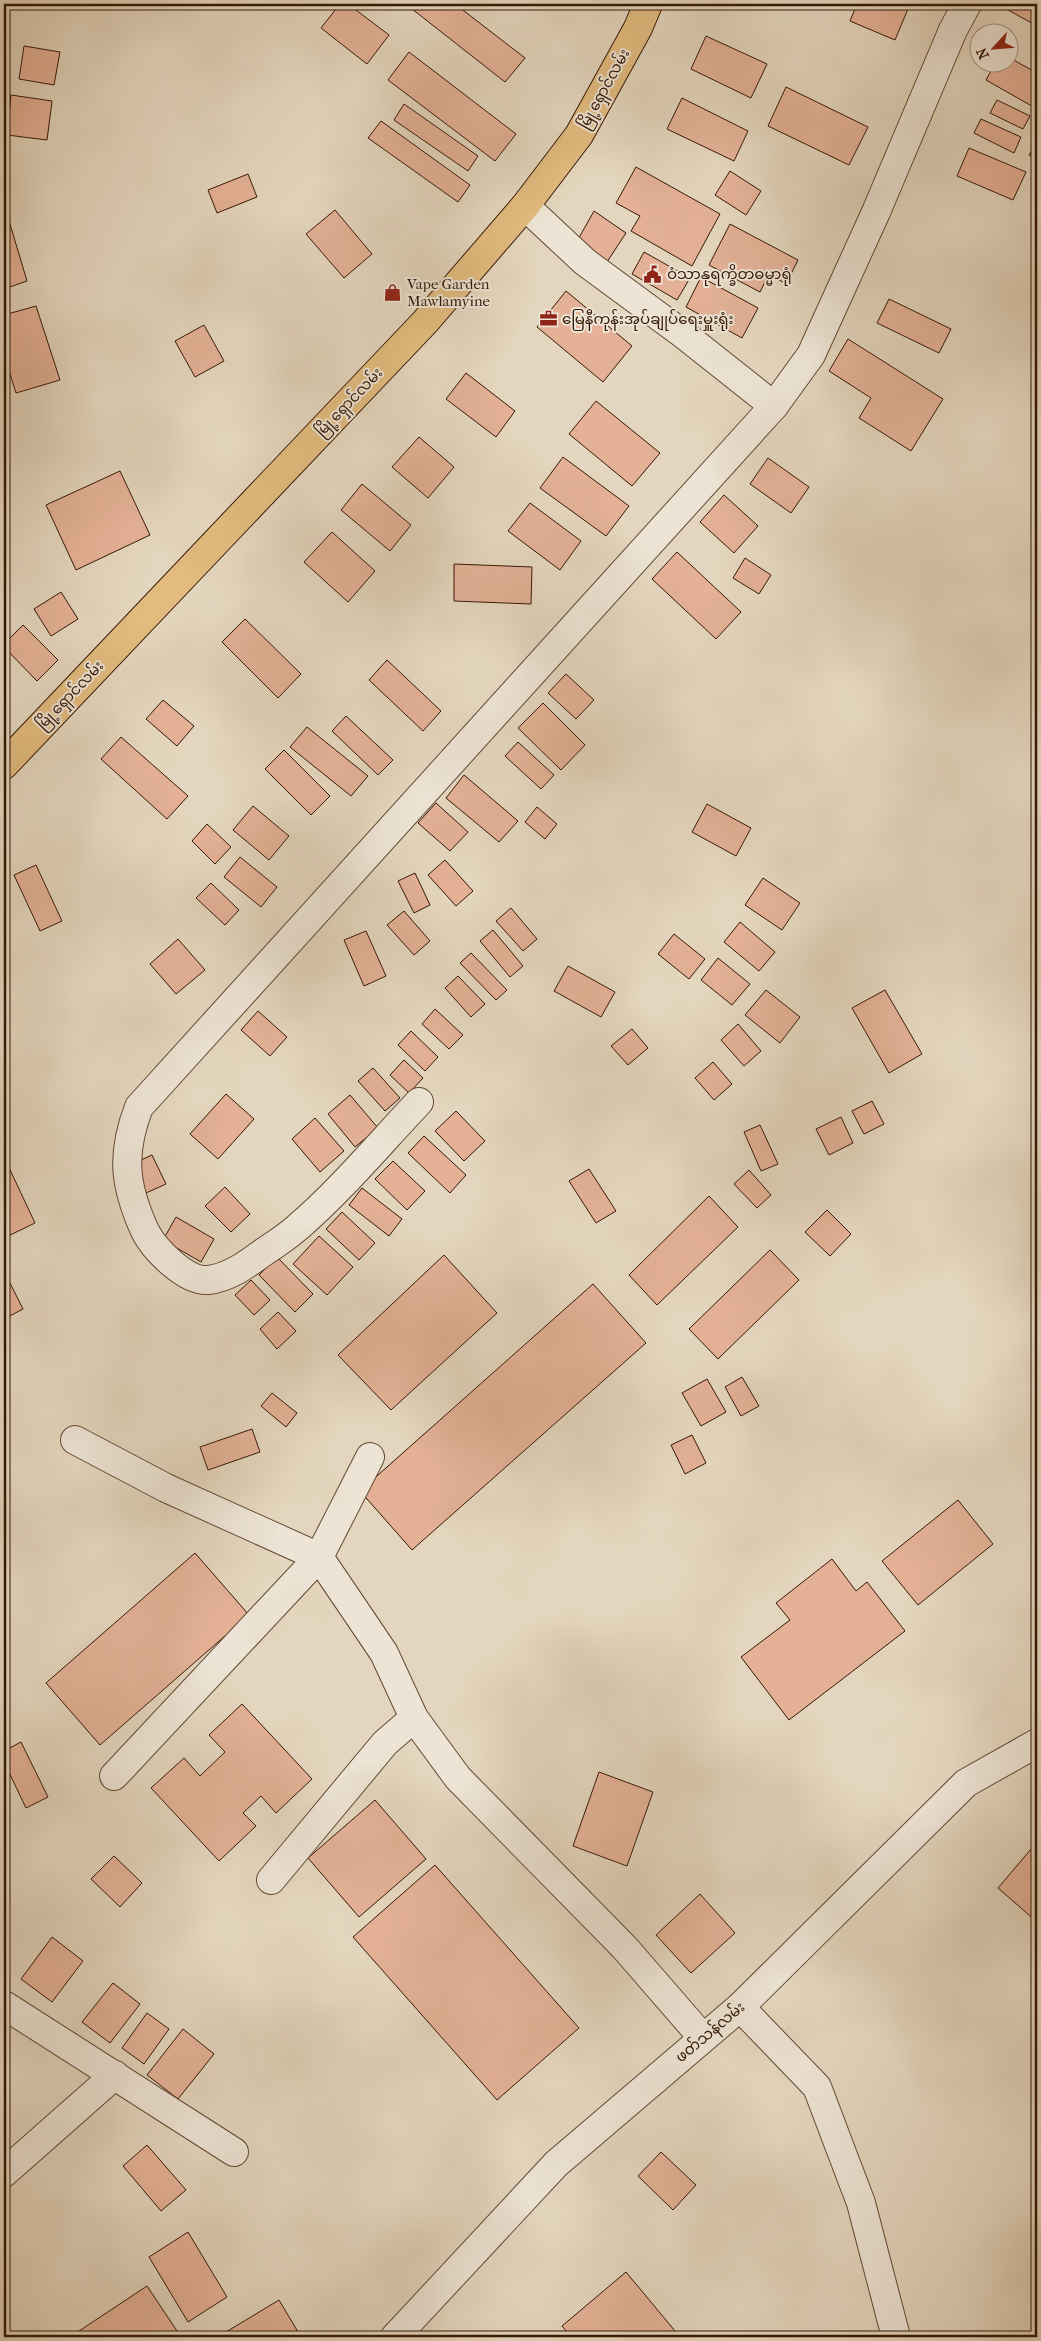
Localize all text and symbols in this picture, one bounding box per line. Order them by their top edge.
north arrow [968,22,1018,72]
street label: မြို့ရှောင်လမ်း [574,45,636,134]
text: N [973,45,993,62]
public building icon: ဝံသာနုရက္ခိတဓမ္မာရုံ [643,264,663,284]
place label: ဝံသာနုရက္ခိတဓမ္မာရုံ [667,264,792,286]
place label: Vape Garden Mawlamyine [406,275,491,310]
shop icon: Vape Garden Mawlamyine [383,283,403,303]
office icon: မြေနီကုန်းအုပ်ချုပ်ရေးမှူးရုံး [538,309,558,329]
place label: မြေနီကုန်းအုပ်ချုပ်ရေးမှူးရုံး [562,309,734,331]
street label: မြို့ရှောင်လမ်း [311,363,389,442]
street label: မြို့ရှောင်လမ်း [32,656,110,735]
street label: ဖတ်သန်လမ်း [671,1997,750,2068]

